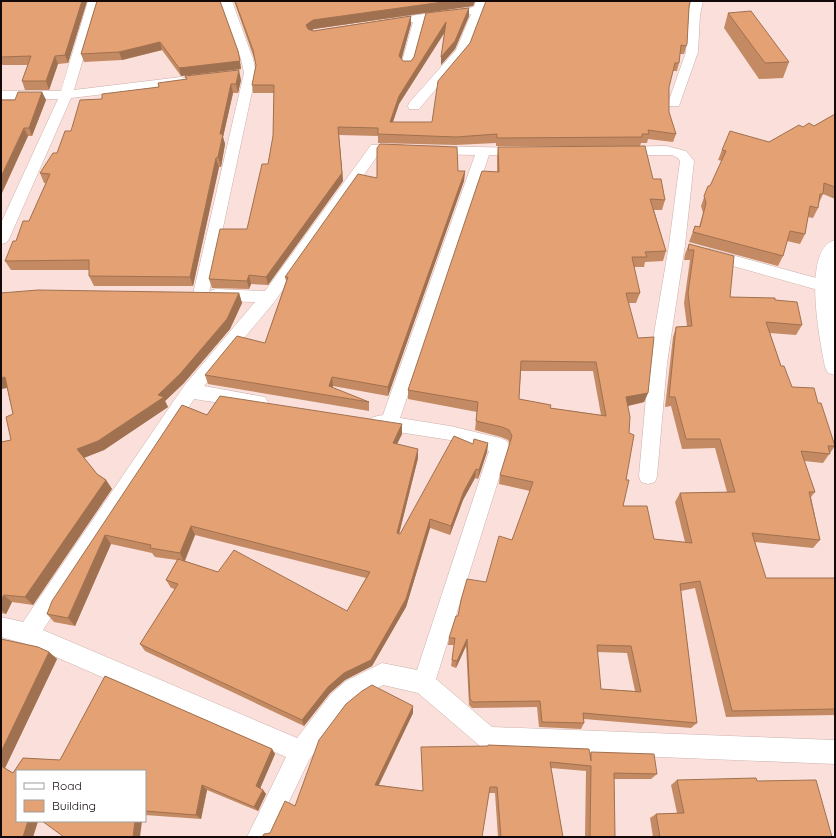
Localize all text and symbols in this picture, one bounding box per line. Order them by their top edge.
legend [16,770,146,822]
text: Road [52,778,82,793]
text: Building [52,798,96,813]

